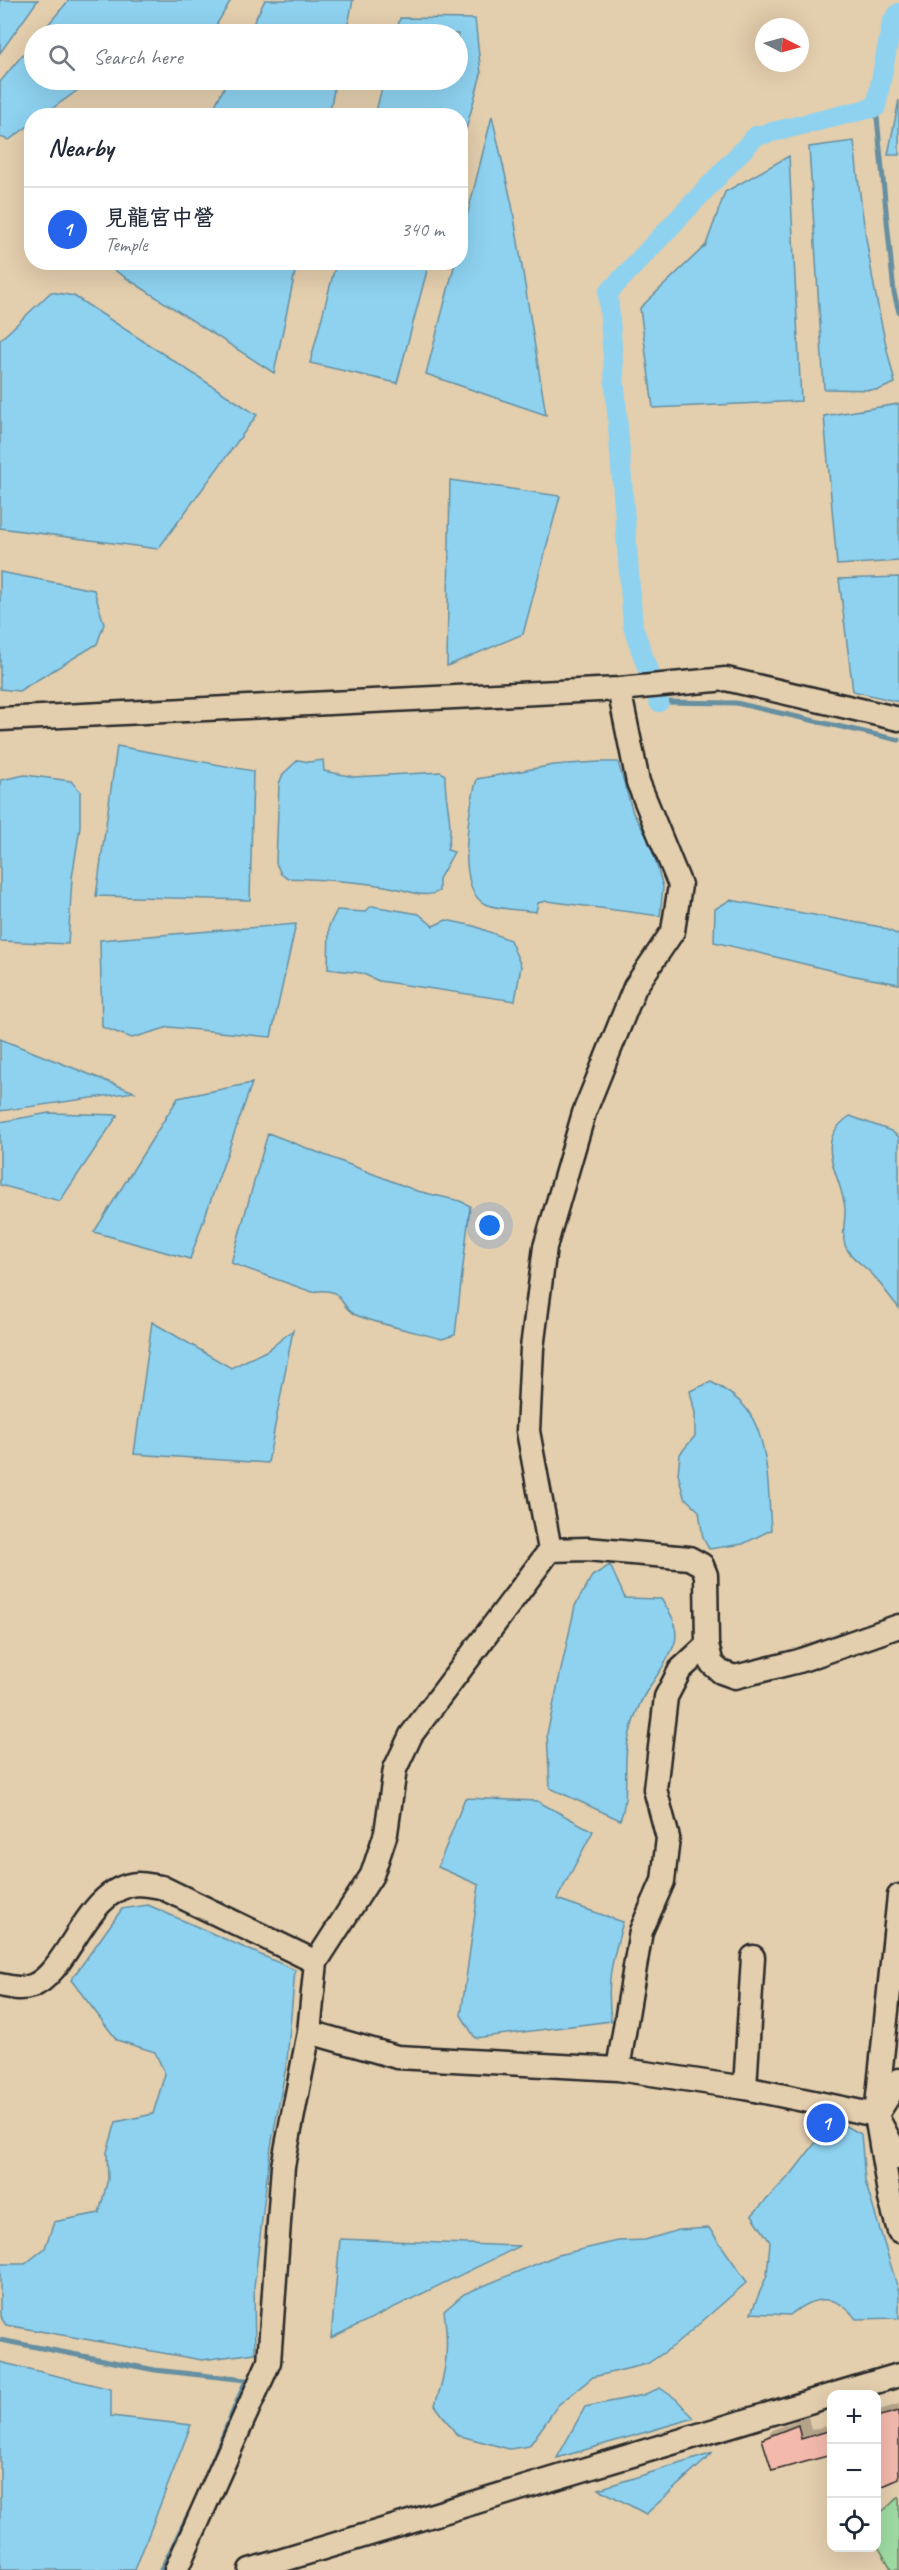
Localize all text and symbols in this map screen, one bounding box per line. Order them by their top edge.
north arrow [755,18,809,72]
search box [24,24,468,90]
icon: search [45,41,78,74]
text: Search here [93,43,183,71]
text: Nearby [48,131,113,164]
text: 見龍宮中營 [105,204,215,232]
text: 1 [63,217,72,242]
text: 340 m [401,217,444,242]
text: Temple [105,232,148,257]
your location [475,1211,504,1240]
pin: 1 [806,2100,846,2146]
map controls [827,2390,881,2552]
button: + [827,2390,881,2444]
button: − [827,2444,881,2498]
button: locate [827,2498,881,2552]

